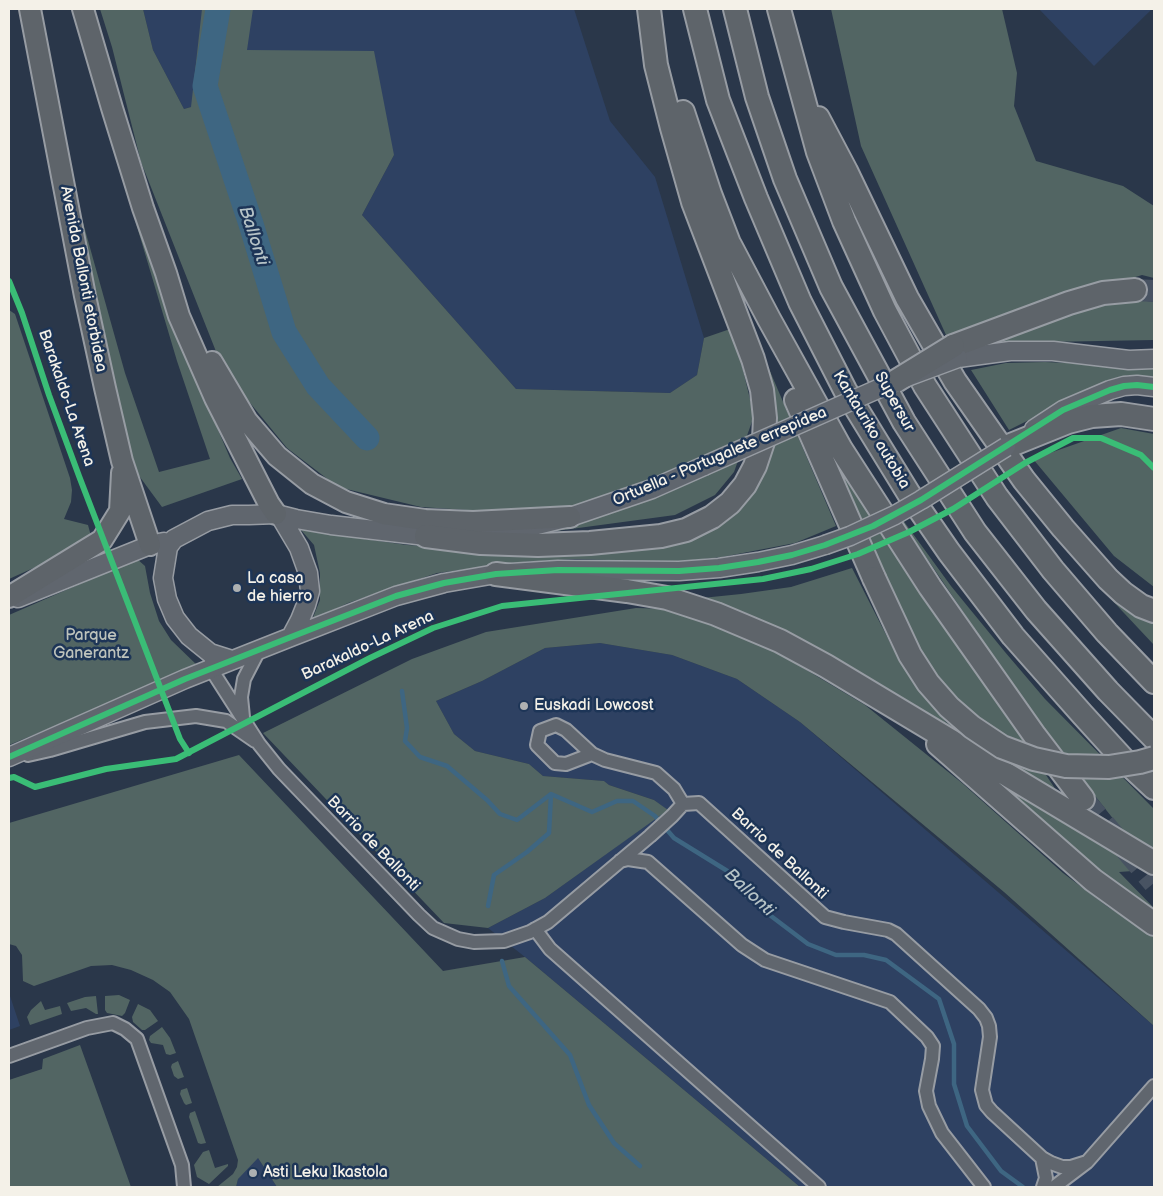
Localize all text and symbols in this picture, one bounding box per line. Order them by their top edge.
street label: Avenida Ballonti etorbidea [56,184,110,374]
water label: Ballonti [233,204,273,268]
street label: Barakaldo-La Arena [34,327,98,469]
street label: Kantauriko autobia [828,367,914,493]
street label: Supersur [870,369,918,435]
street label: Ortuella - Portugalete errepidea [610,403,830,511]
place label: La casa de hierro [247,569,312,607]
marker: La casa de hierro [231,582,243,594]
street label: Barakaldo-La Arena [299,607,437,685]
park label: Parque Ganerantz [53,626,129,664]
place label: Euskadi Lowcost [534,696,654,716]
marker: Euskadi Lowcost [518,700,530,712]
street label: Barrio de Ballonti [323,792,423,896]
street label: Barrio de Ballonti [727,804,831,904]
water label: Ballonti [719,864,779,922]
place label: Asti Leku Ikastola [263,1163,388,1183]
marker: Asti Leku Ikastola [247,1167,259,1179]

